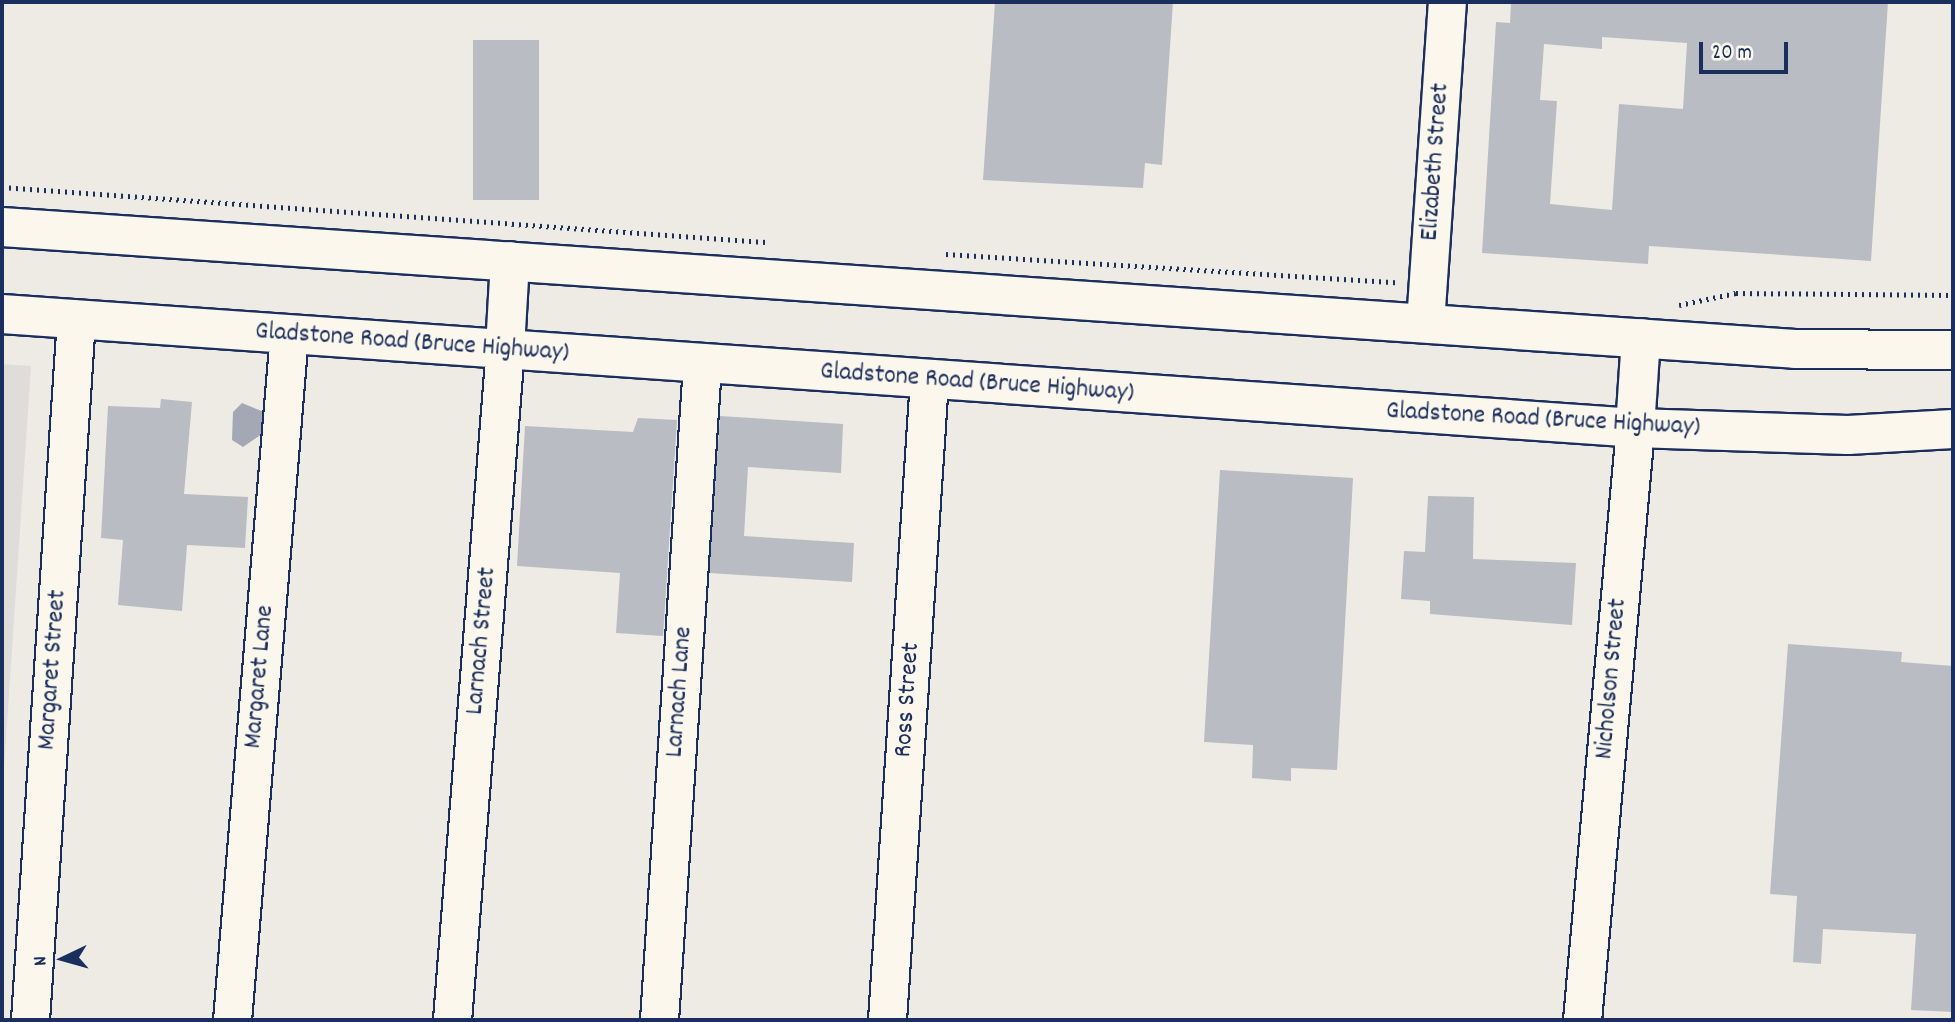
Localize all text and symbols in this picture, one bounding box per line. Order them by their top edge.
scale bar [1703,28,1792,72]
text: 20 m [1712,39,1752,69]
street label: Elizabeth Street [1415,82,1457,242]
street label: Gladstone Road (Bruce Highway) [254,316,570,370]
street label: Gladstone Road (Bruce Highway) [819,356,1135,410]
street label: Gladstone Road (Bruce Highway) [1385,396,1701,444]
street label: Larnach Street [460,566,504,716]
street label: Margaret Street [32,589,74,751]
street label: Nicholson Street [1589,597,1635,761]
street label: Margaret Lane [238,604,282,750]
street label: Larnach Lane [660,625,700,759]
street label: Ross Street [888,641,928,759]
north arrow [28,924,98,994]
text: N [28,955,55,967]

